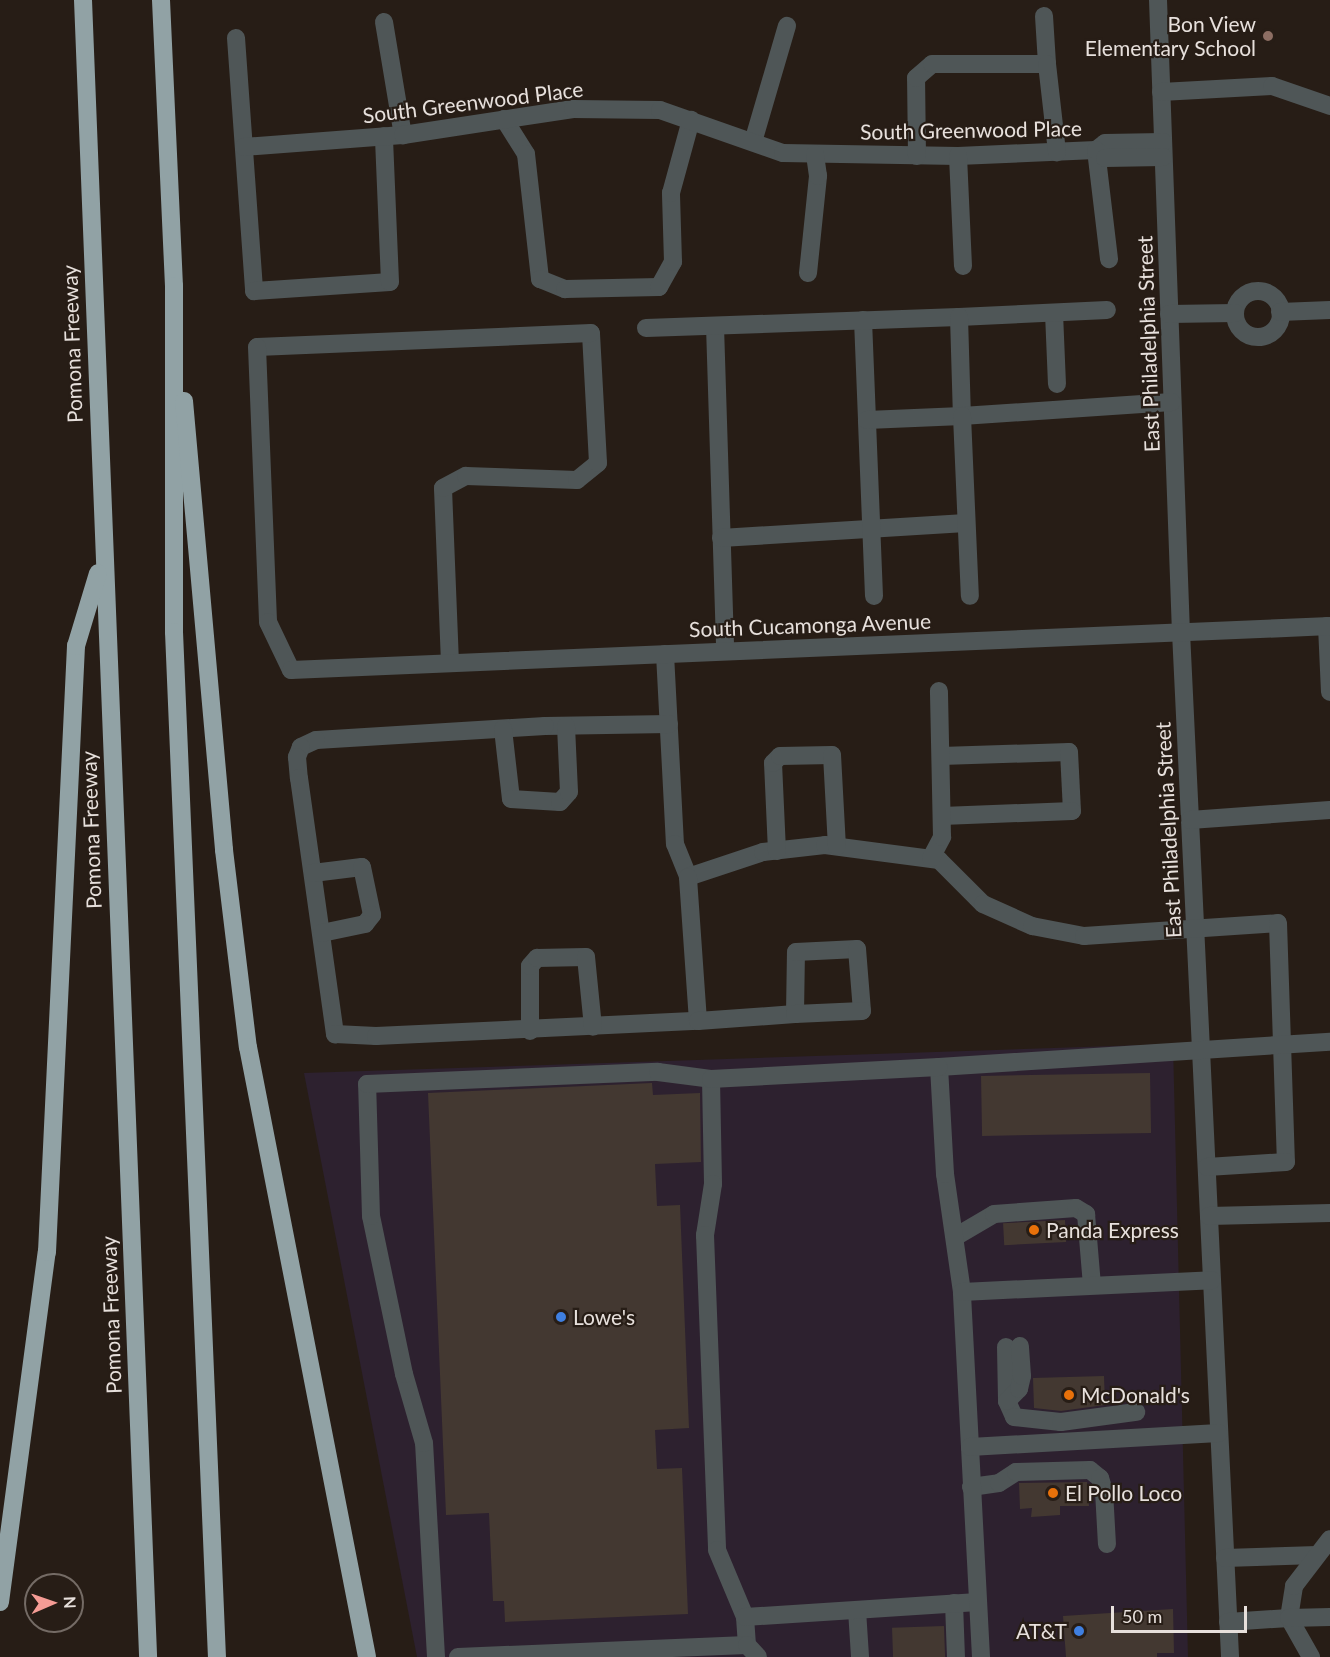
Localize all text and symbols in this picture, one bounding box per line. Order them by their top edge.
place label: Bon View Elementary School [1084,11,1256,61]
marker: Bon View Elementary School [1261,29,1275,43]
street label: South Greenwood Place [361,76,585,128]
street label: South Greenwood Place [860,115,1082,145]
street label: East Philadelphia Street [1132,235,1164,453]
street label: Pomona Freeway [57,264,87,424]
street label: South Cucamonga Avenue [688,608,932,642]
street label: East Philadelphia Street [1150,721,1186,939]
street label: Pomona Freeway [76,750,106,910]
place label: Panda Express [1046,1217,1179,1243]
marker: Panda Express [1027,1223,1041,1237]
street label: Pomona Freeway [96,1235,126,1395]
place label: Lowe's [573,1304,635,1330]
marker: Lowe's [554,1310,568,1324]
place label: McDonald's [1081,1382,1190,1408]
marker: McDonald's [1062,1388,1076,1402]
place label: El Pollo Loco [1065,1480,1182,1506]
marker: El Pollo Loco [1046,1486,1060,1500]
north arrow [24,1573,84,1633]
scale bar [1114,1594,1250,1632]
text: N [61,1596,80,1609]
text: 50 m [1122,1605,1162,1627]
place label: AT&T [1016,1618,1067,1644]
marker: AT&T [1072,1624,1086,1638]

